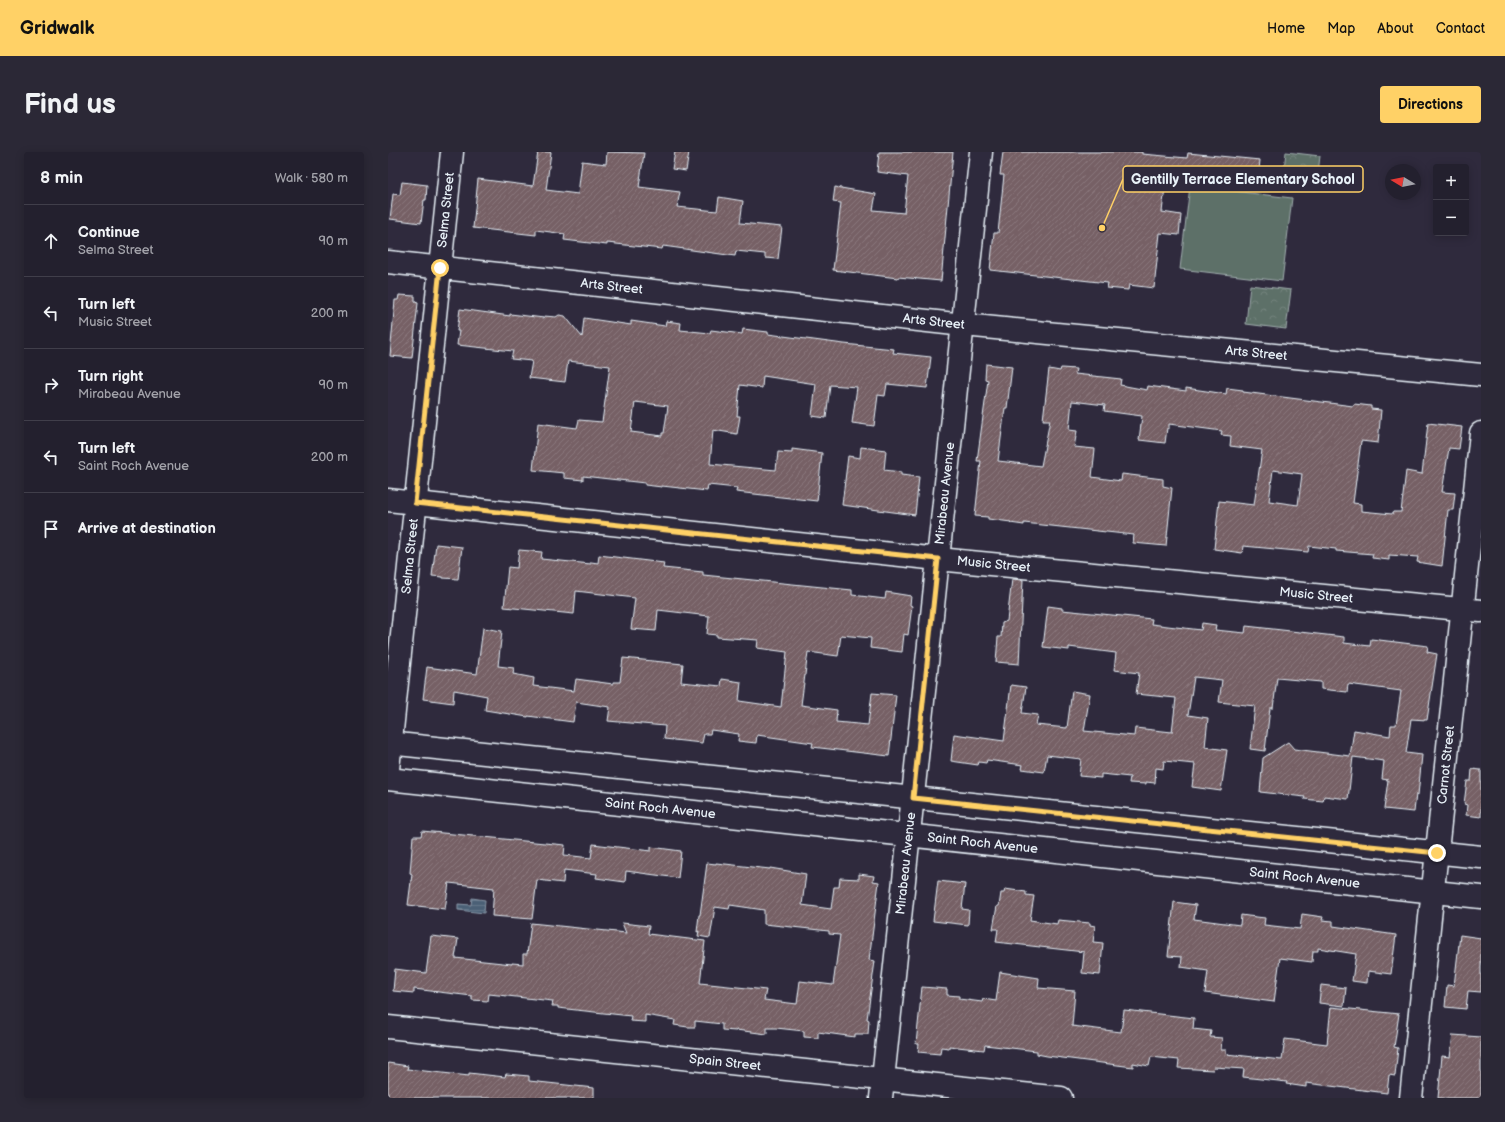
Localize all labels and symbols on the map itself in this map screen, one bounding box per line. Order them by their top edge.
north arrow [1385,164,1421,200]
callout: Gentilly Terrace Elementary School [1123,166,1363,192]
text: Gentilly Terrace Elementary School [1131,171,1355,188]
street label: Selma Street [434,172,458,248]
route start [431,259,449,277]
street label: Arts Street [580,275,643,298]
street label: Arts Street [902,310,965,333]
street label: Arts Street [1225,342,1288,364]
street label: Mirabeau Avenue [932,441,958,545]
street label: Selma Street [398,518,422,595]
street label: Music Street [956,553,1031,576]
street label: Music Street [1279,584,1354,607]
street label: Carnot Street [1434,725,1458,805]
street label: Saint Roch Avenue [604,794,717,822]
street label: Mirabeau Avenue [892,811,919,915]
street label: Saint Roch Avenue [926,829,1039,857]
route end [1428,844,1446,862]
street label: Saint Roch Avenue [1249,864,1361,892]
street label: Spain Street [688,1051,762,1074]

